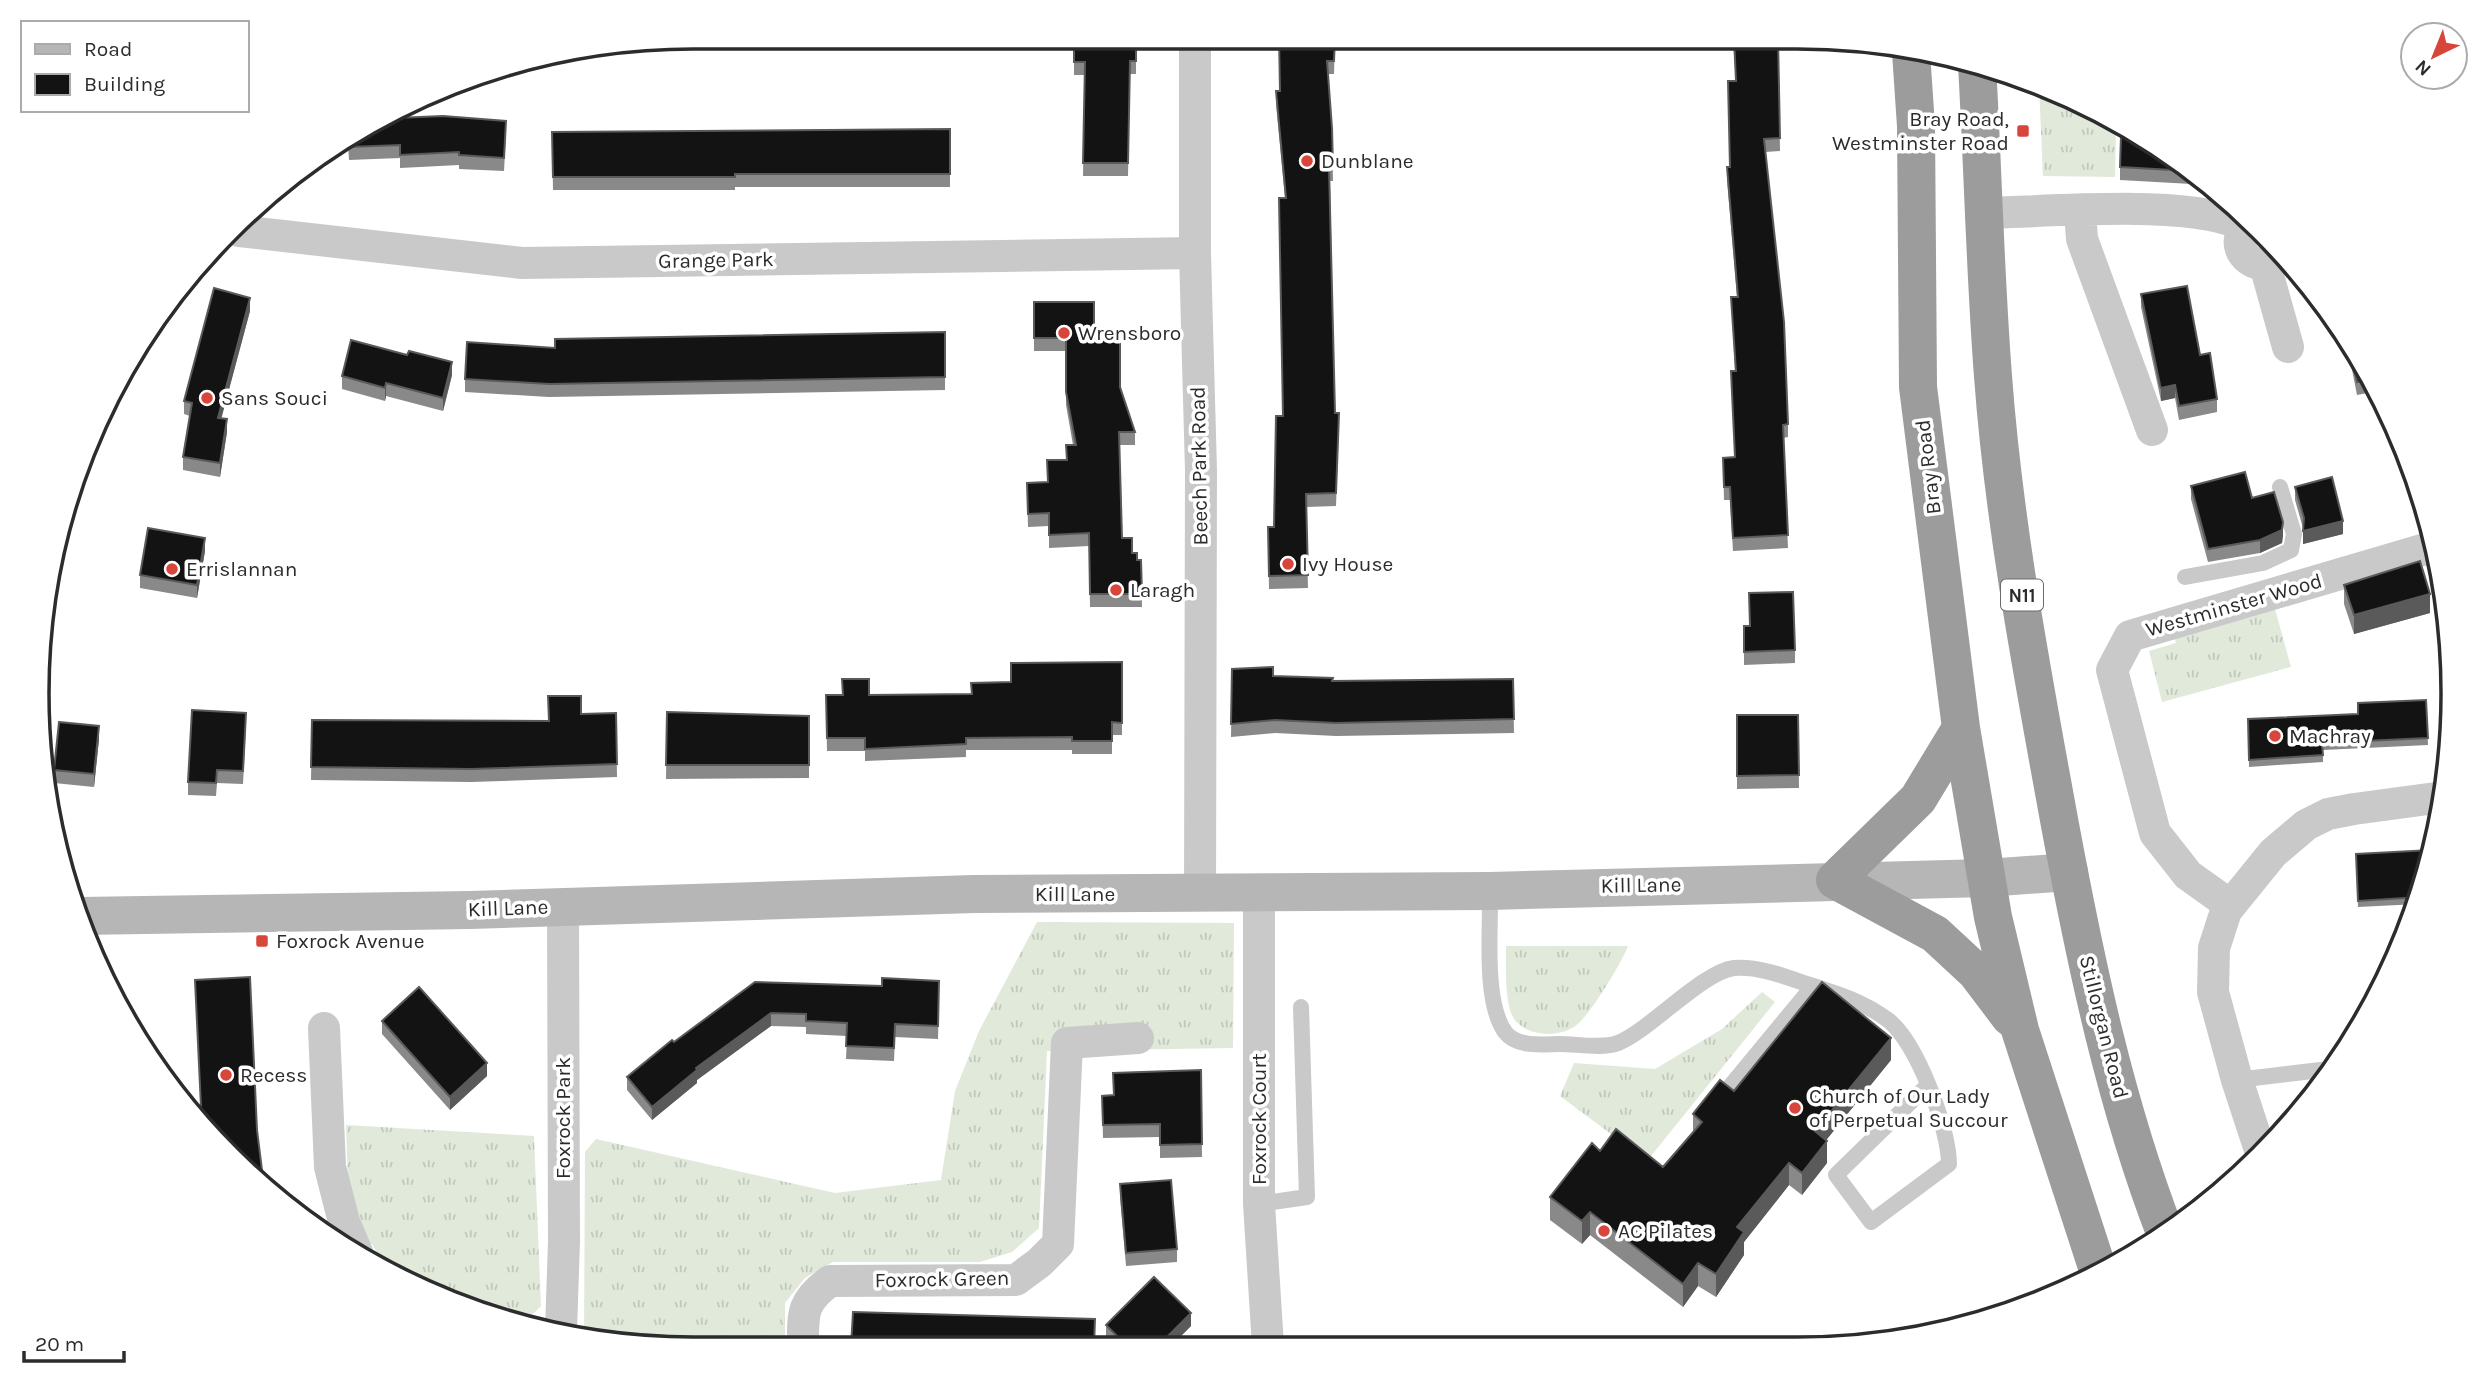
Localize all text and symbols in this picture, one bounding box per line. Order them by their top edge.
legend [21,21,248,112]
north arrow [2399,21,2469,91]
text: Road [84,37,132,61]
text: N [2411,55,2436,80]
text: Building [84,72,165,96]
place label: Bray Road, Westminster Road [1832,107,2009,155]
marker: Bray Road, Westminster Road [2015,123,2031,139]
place label: Dunblane [1321,149,1414,173]
marker: Dunblane [1299,153,1315,169]
street label: Grange Park [658,247,774,273]
place label: Wrensboro [1078,321,1181,345]
marker: Wrensboro [1056,325,1072,341]
place label: Sans Souci [221,386,328,410]
street label: Beech Park Road [1186,386,1212,546]
marker: Sans Souci [199,390,215,406]
street label: Bray Road [1910,418,1946,516]
place label: Ivy House [1302,552,1393,576]
marker: Ivy House [1280,556,1296,572]
place label: Errislannan [186,557,297,581]
marker: Errislannan [164,561,180,577]
street label: Westminster Wood [2143,568,2325,642]
place label: Laragh [1130,578,1195,602]
road number: N11 [2001,580,2043,610]
marker: Laragh [1108,582,1124,598]
place label: Machray [2289,724,2371,748]
marker: Machray [2267,728,2283,744]
street label: Kill Lane [1600,872,1682,898]
street label: Kill Lane [1035,882,1115,906]
street label: Kill Lane [467,895,549,921]
place label: Foxrock Avenue [276,929,424,953]
marker: Foxrock Avenue [254,933,270,949]
street label: Stillorgan Road [2075,953,2133,1101]
street label: Foxrock Court [1247,1053,1271,1185]
street label: Foxrock Park [551,1057,575,1179]
place label: Recess [240,1063,307,1087]
marker: Recess [218,1067,234,1083]
place label: Church of Our Lady of Perpetual Succour [1809,1084,2008,1132]
marker: Church of Our Lady of Perpetual Succour [1787,1100,1803,1116]
place label: AC Pilates [1618,1219,1713,1243]
marker: AC Pilates [1596,1223,1612,1239]
street label: Foxrock Green [874,1266,1010,1292]
scale bar [24,1320,124,1364]
text: 20 m [35,1332,84,1356]

